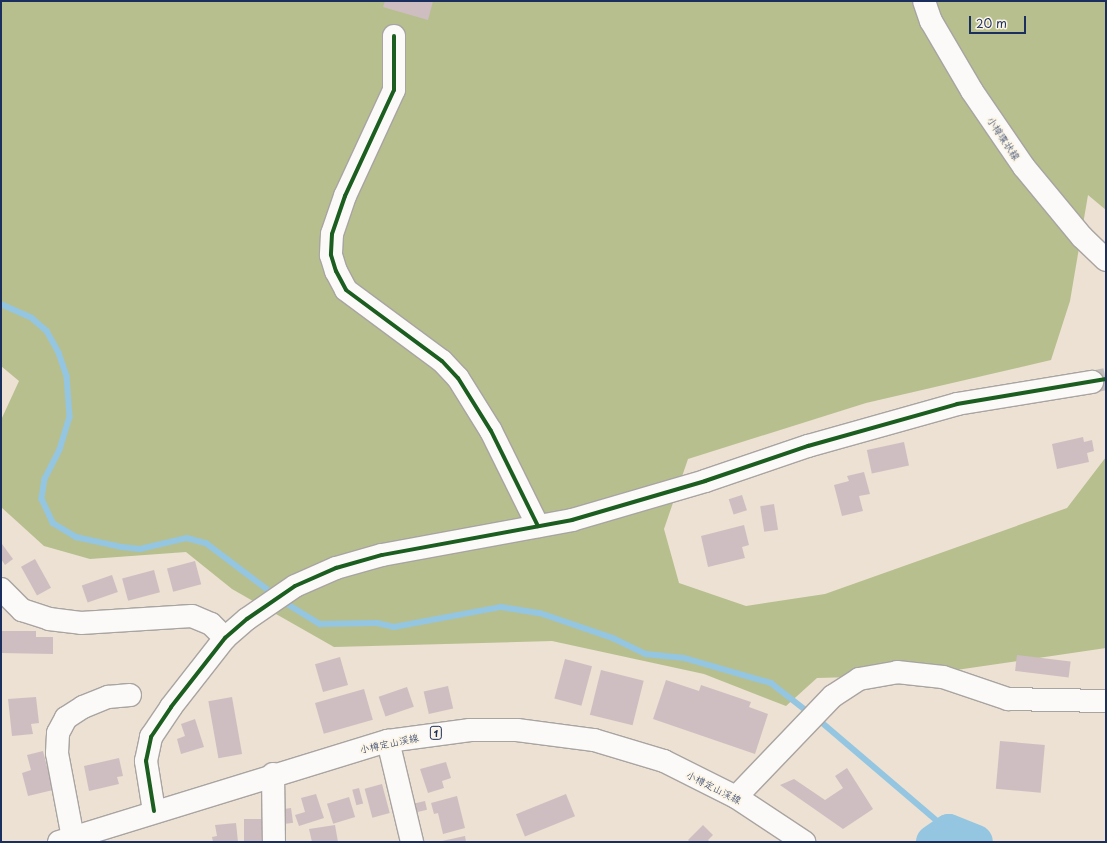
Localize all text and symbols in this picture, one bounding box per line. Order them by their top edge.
scale bar [971,8,1028,34]
text: 20 m [976,14,1007,32]
street label: 小樽環状線 [985,114,1023,162]
road number: 1 [429,726,443,740]
street label: 小樽定山渓線 [358,731,420,755]
street label: 小樽定山渓線 [685,768,743,806]

